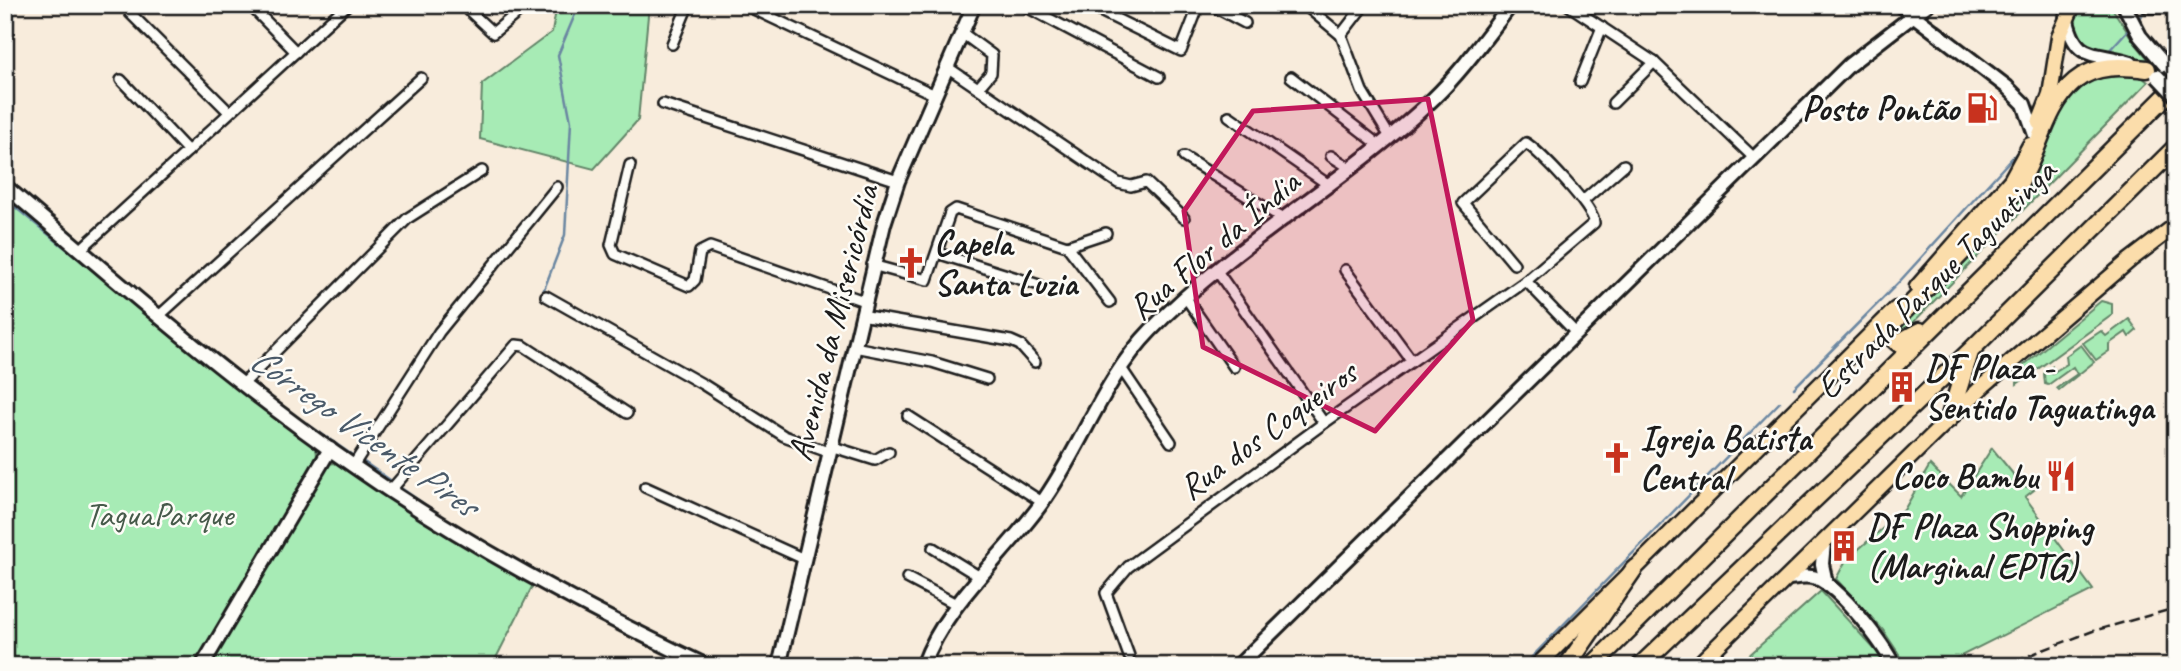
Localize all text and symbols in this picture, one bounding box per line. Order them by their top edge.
place label: Posto Pontão [1802,86,1961,131]
fuel station icon: Posto Pontão [1965,91,1999,125]
street label: Estrada Parque Taguatinga [1806,147,2068,409]
street label: Rua Flor da Índia [1119,159,1311,330]
street label: Avenida da Misericórdia [777,179,889,466]
place label: Capela Santa Luzia [934,221,1080,306]
church icon: Capela Santa Luzia [894,246,928,280]
water label: Córrego Vicente Pires [241,335,492,530]
place label: DF Plaza - Sentido Taguatinga [1925,345,2156,430]
street label: Rua dos Coqueiros [1170,348,1368,510]
building icon: DF Plaza - Sentido Taguatinga [1885,370,1919,404]
place label: Igreja Batista Central [1640,416,1814,501]
church icon: Igreja Batista Central [1600,441,1634,475]
place label: Coco Bambu [1892,454,2041,499]
restaurant icon: Coco Bambu [2044,459,2078,493]
park label: TaguaParque [85,492,236,537]
place label: DF Plaza Shopping (Marginal EPTG) [1867,504,2095,589]
building icon: DF Plaza Shopping (Marginal EPTG) [1827,529,1861,563]

